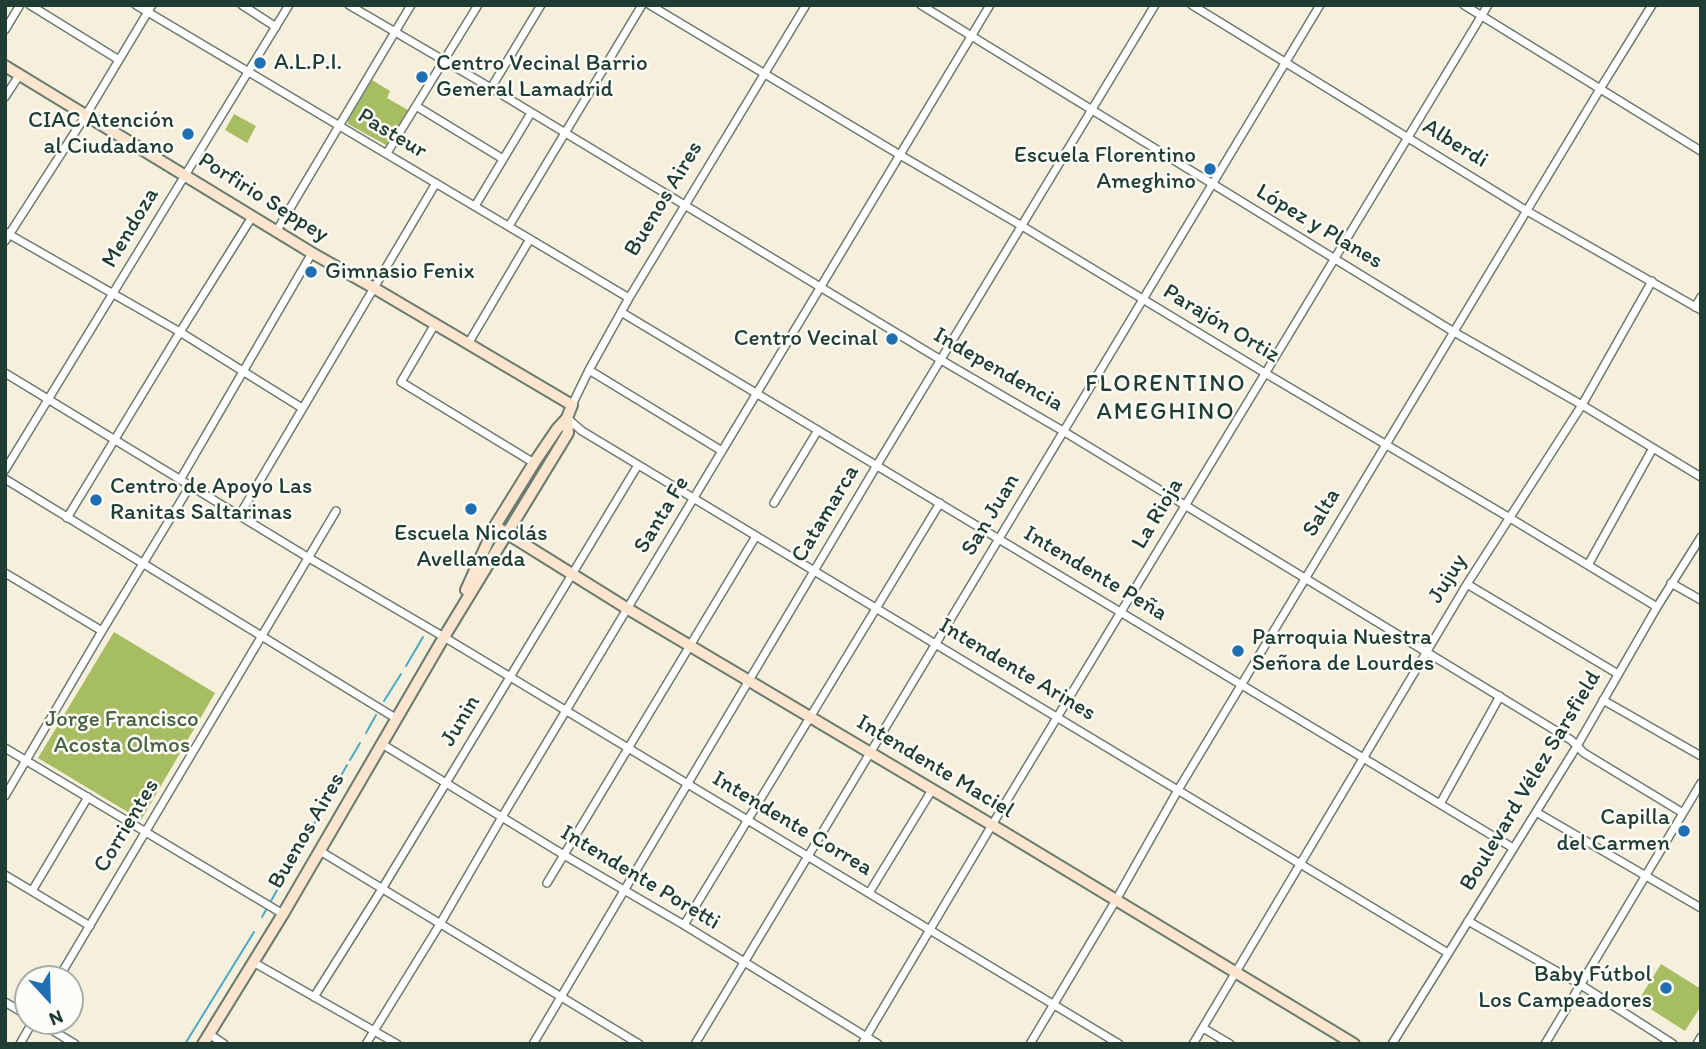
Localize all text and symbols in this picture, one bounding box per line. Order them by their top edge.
place label: A.L.P.I. [274,49,342,77]
place label: Centro Vecinal Barrio General Lamadrid [436,50,648,104]
marker: A.L.P.I. [252,55,268,71]
marker: Centro Vecinal Barrio General Lamadrid [414,69,430,85]
street label: Pasteur [352,103,432,165]
place label: CIAC Atención al Ciudadano [28,107,174,161]
street label: Alberdi [1417,113,1493,175]
marker: CIAC Atención al Ciudadano [180,126,196,142]
street label: Buenos Aires [619,136,709,262]
place label: Escuela Florentino Ameghino [1014,142,1196,196]
street label: Porfirio Seppey [193,147,333,249]
marker: Escuela Florentino Ameghino [1202,161,1218,177]
street label: López y Planes [1250,178,1388,276]
street label: Mendoza [96,183,166,273]
place label: Gimnasio Fenix [325,258,475,286]
marker: Gimnasio Fenix [303,264,319,280]
street label: Parajón Ortiz [1158,278,1284,370]
street label: Independencia [928,322,1068,418]
place label: Centro Vecinal [734,325,878,353]
marker: Centro Vecinal [884,331,900,347]
district label: FLORENTINO AMEGHINO [1086,371,1246,427]
street label: Catamarca [786,460,866,568]
street label: San Juan [956,469,1026,561]
street label: Santa Fe [628,471,696,559]
place label: Centro de Apoyo Las Ranitas Saltarinas [110,473,312,527]
street label: La Rioja [1126,474,1190,554]
street label: Salta [1297,484,1347,542]
marker: Centro de Apoyo Las Ranitas Saltarinas [88,492,104,508]
marker: Escuela Nicolás Avellaneda [463,501,479,517]
place label: Escuela Nicolás Avellaneda [394,520,548,574]
street label: Intendente Peña [1018,520,1172,628]
street label: Jujuy [1422,549,1474,609]
street label: Intendente Arines [933,612,1101,728]
place label: Parroquia Nuestra Señora de Lourdes [1252,624,1434,678]
marker: Parroquia Nuestra Señora de Lourdes [1230,643,1246,659]
street label: Boulevard Vélez Sarsfield [1454,666,1608,896]
street label: Junin [435,690,487,752]
park label: Jorge Francisco Acosta Olmos [45,706,199,760]
street label: Intendente Maciel [851,709,1019,825]
street label: Intendente Correa [707,765,877,883]
street label: Buenos Aires [263,768,351,894]
street label: Corrientes [88,774,166,878]
place label: Capilla del Carmen [1556,804,1670,858]
street label: Intendente Poretti [555,819,725,937]
marker: Capilla del Carmen [1676,823,1692,839]
place label: Baby Fútbol Los Campeadores [1478,961,1652,1015]
north arrow [14,965,84,1035]
marker: Baby Fútbol Los Campeadores [1658,980,1674,996]
text: N [46,1005,67,1031]

